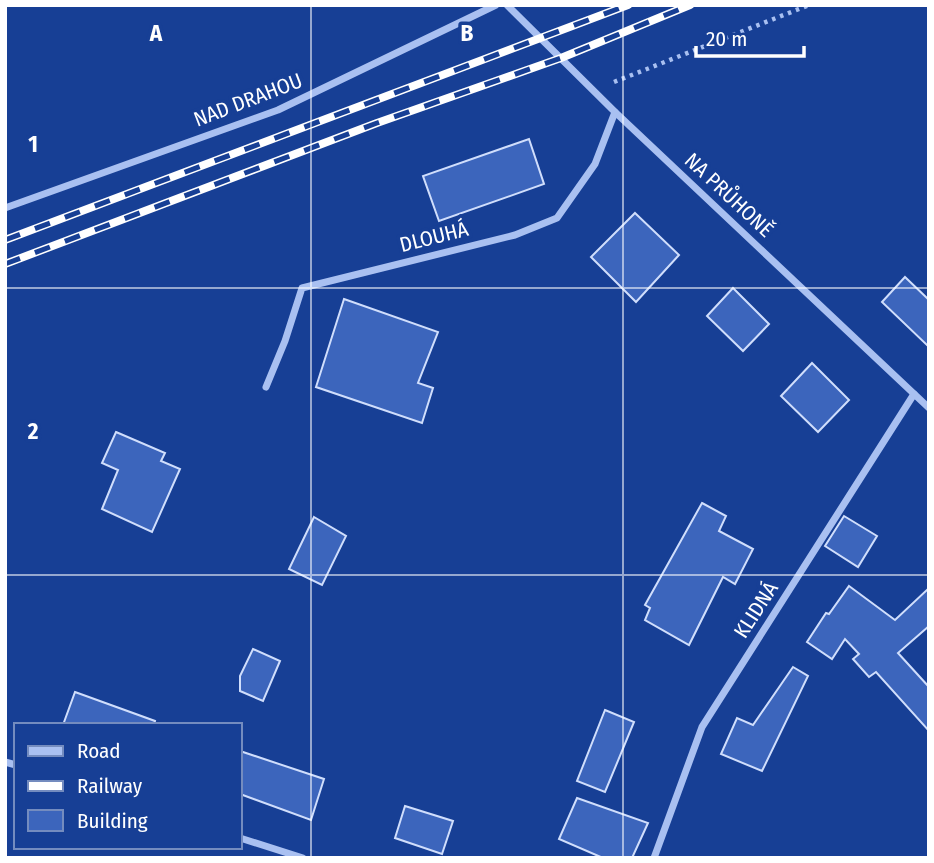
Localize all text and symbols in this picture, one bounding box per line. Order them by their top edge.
scale bar [696,14,804,58]
text: A [149,19,163,47]
text: B [461,19,474,47]
text: 20 m [706,26,747,52]
street label: NAD DRAHOU [190,67,306,133]
text: 1 [28,130,38,158]
street label: NA PRŮHONĚ [679,147,779,243]
street label: DLOUHÁ [397,216,471,258]
text: 2 [27,417,39,445]
street label: KLIDNÁ [728,577,784,643]
legend [14,723,242,849]
text: Road [77,738,121,764]
text: Railway [77,773,143,799]
text: Building [77,808,148,834]

